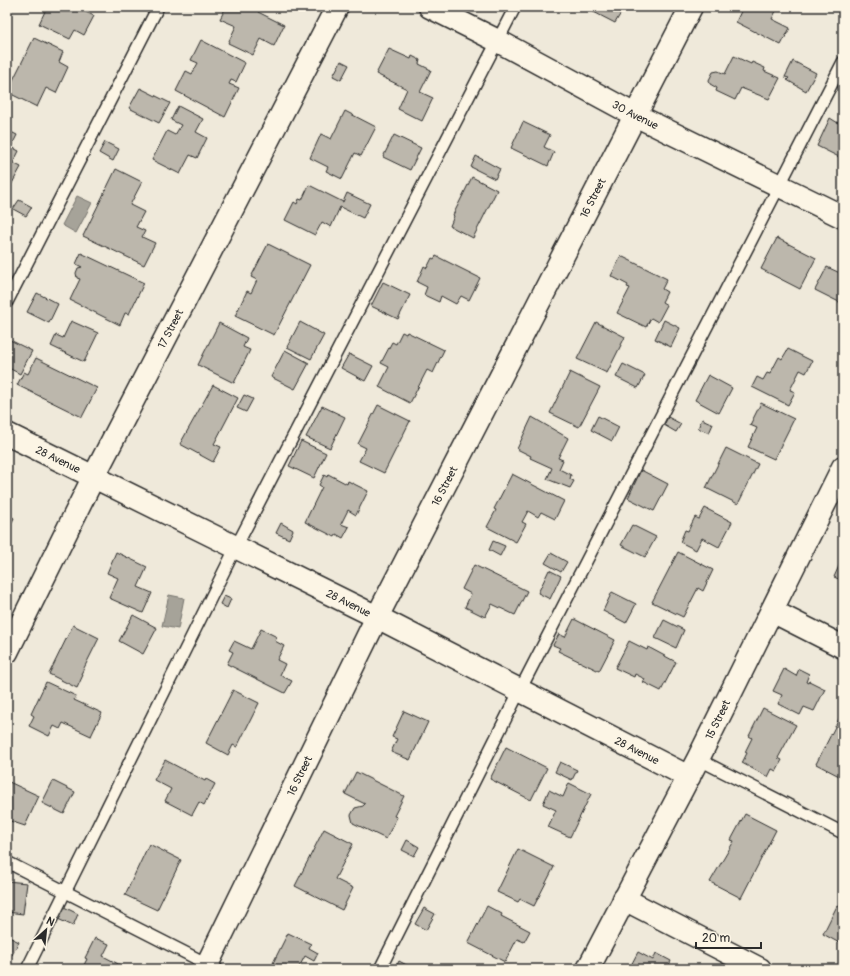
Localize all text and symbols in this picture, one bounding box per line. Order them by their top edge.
street label: 30 Avenue [610,98,661,132]
street label: 16 Street [577,175,609,220]
street label: 17 Street [155,307,186,351]
street label: 28 Avenue [34,443,83,476]
street label: 16 Street [429,464,460,508]
street label: 28 Avenue [324,586,373,620]
street label: 15 Street [702,697,733,742]
street label: 28 Avenue [613,734,662,767]
street label: 16 Street [284,753,315,798]
north arrow [26,910,66,950]
text: N [44,914,57,929]
scale bar [696,924,761,950]
text: 20 m [702,931,731,946]

